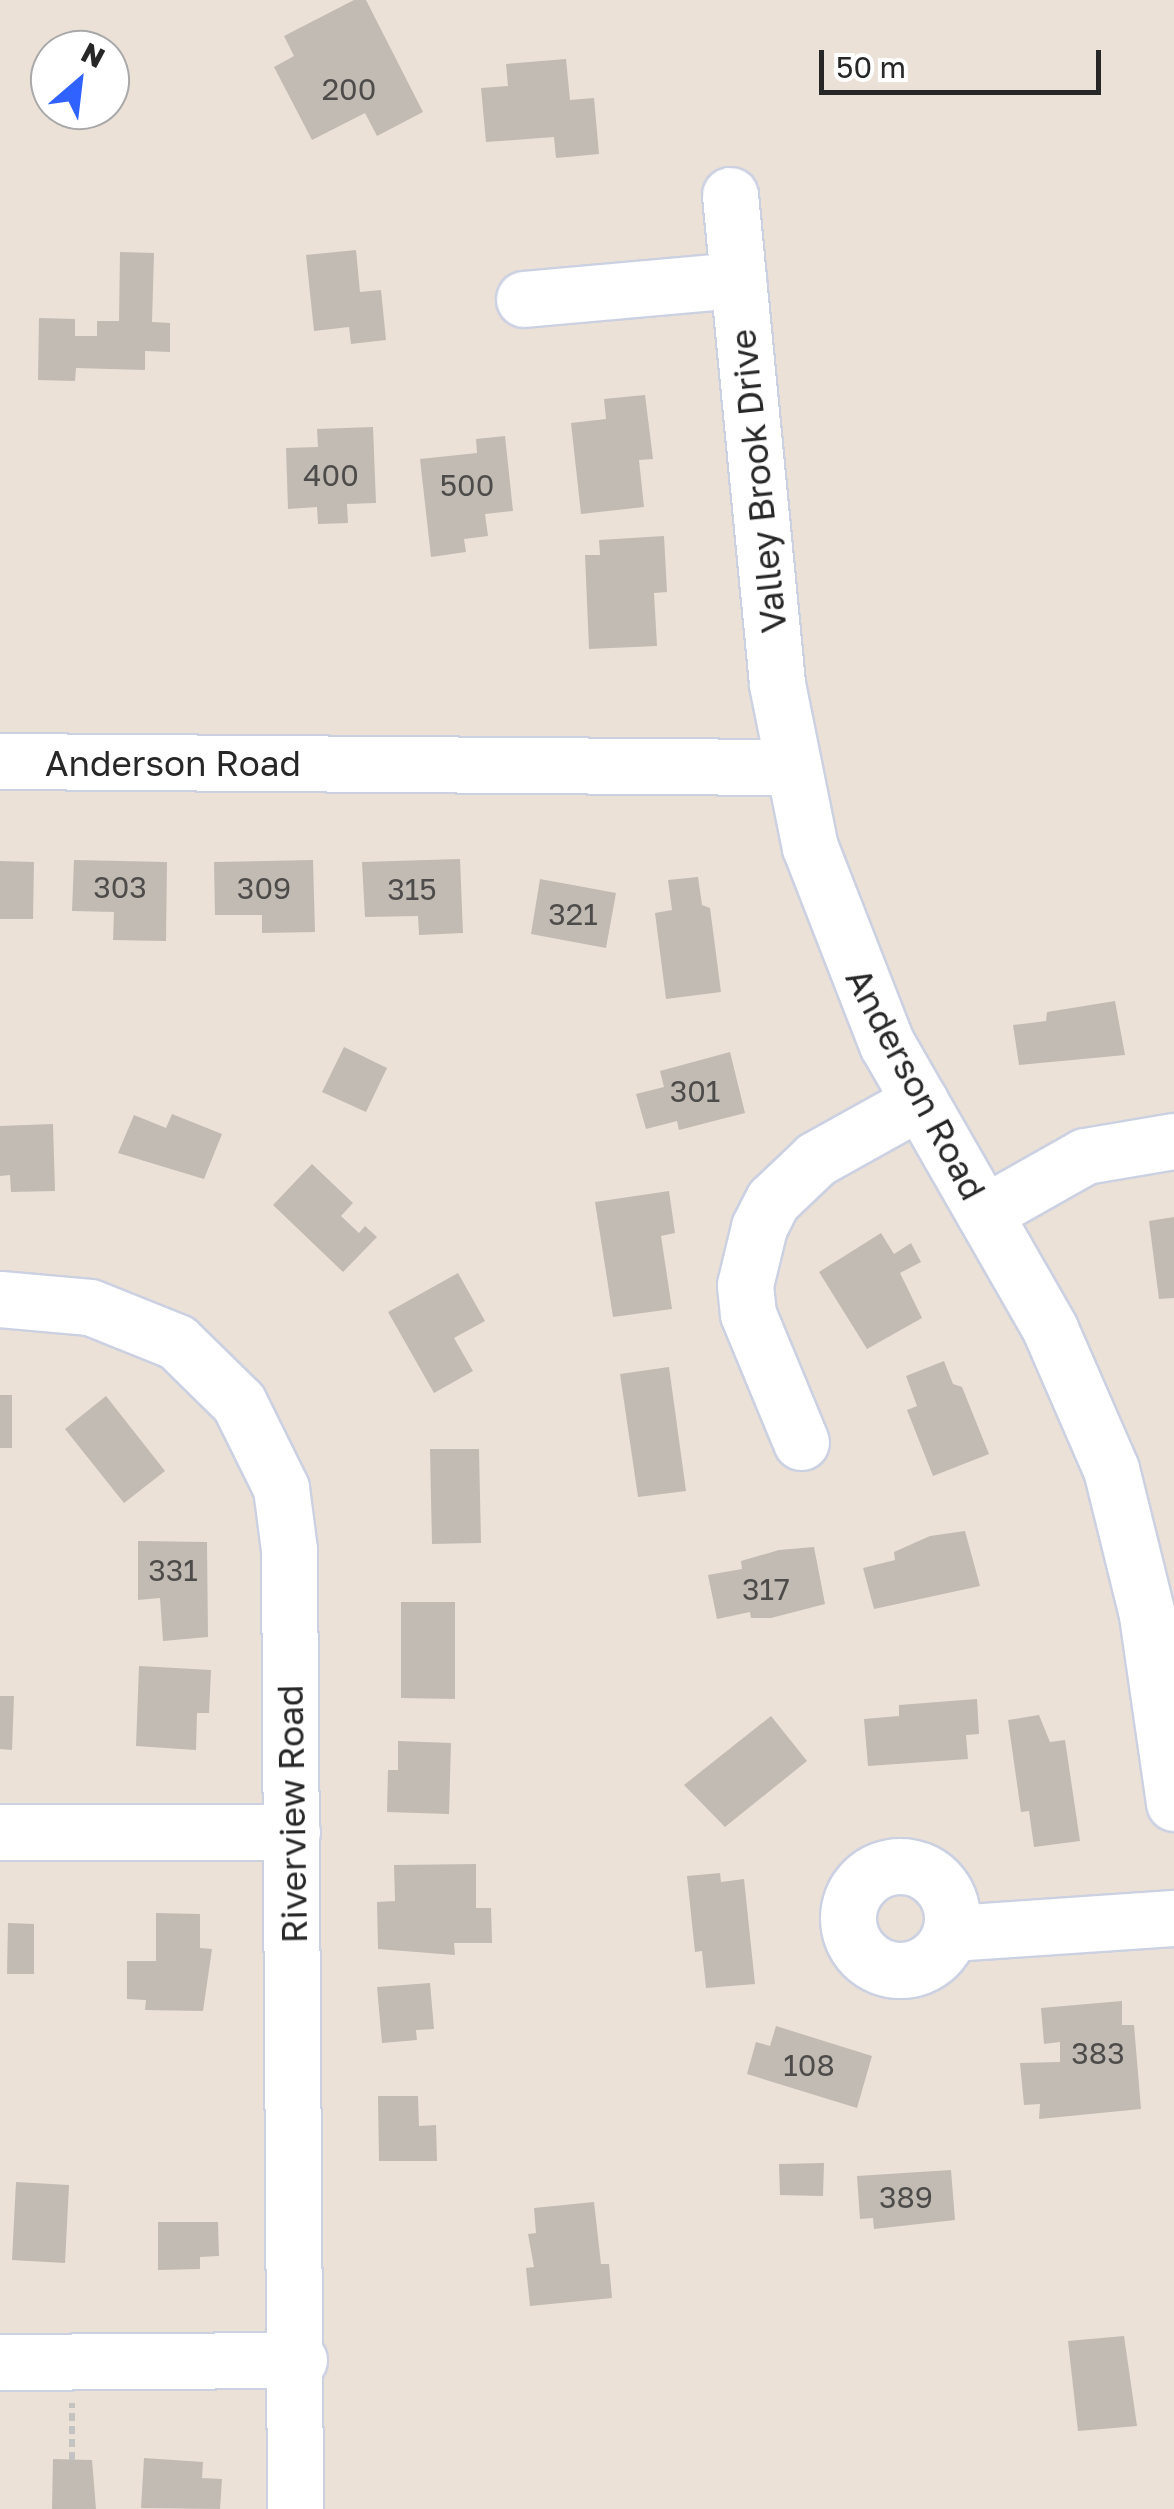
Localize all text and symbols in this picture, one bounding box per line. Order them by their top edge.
north arrow [30,30,130,130]
scale bar [824,30,1106,92]
text: N [76,35,111,74]
text: 50 m [836,49,906,85]
house number: 200 [322,71,376,107]
street label: Valley Brook Drive [721,327,795,635]
house number: 400 [303,457,359,493]
house number: 500 [440,467,494,503]
street label: Anderson Road [45,742,301,784]
house number: 303 [93,869,147,905]
house number: 309 [237,870,291,906]
house number: 315 [387,871,437,907]
house number: 321 [548,896,598,932]
street label: Anderson Road [837,961,995,1207]
house number: 301 [670,1073,720,1109]
house number: 331 [148,1552,198,1588]
house number: 317 [742,1571,790,1607]
street label: Riverview Road [269,1684,315,1944]
house number: 383 [1071,2035,1125,2071]
house number: 108 [783,2047,835,2083]
house number: 389 [879,2179,933,2215]

